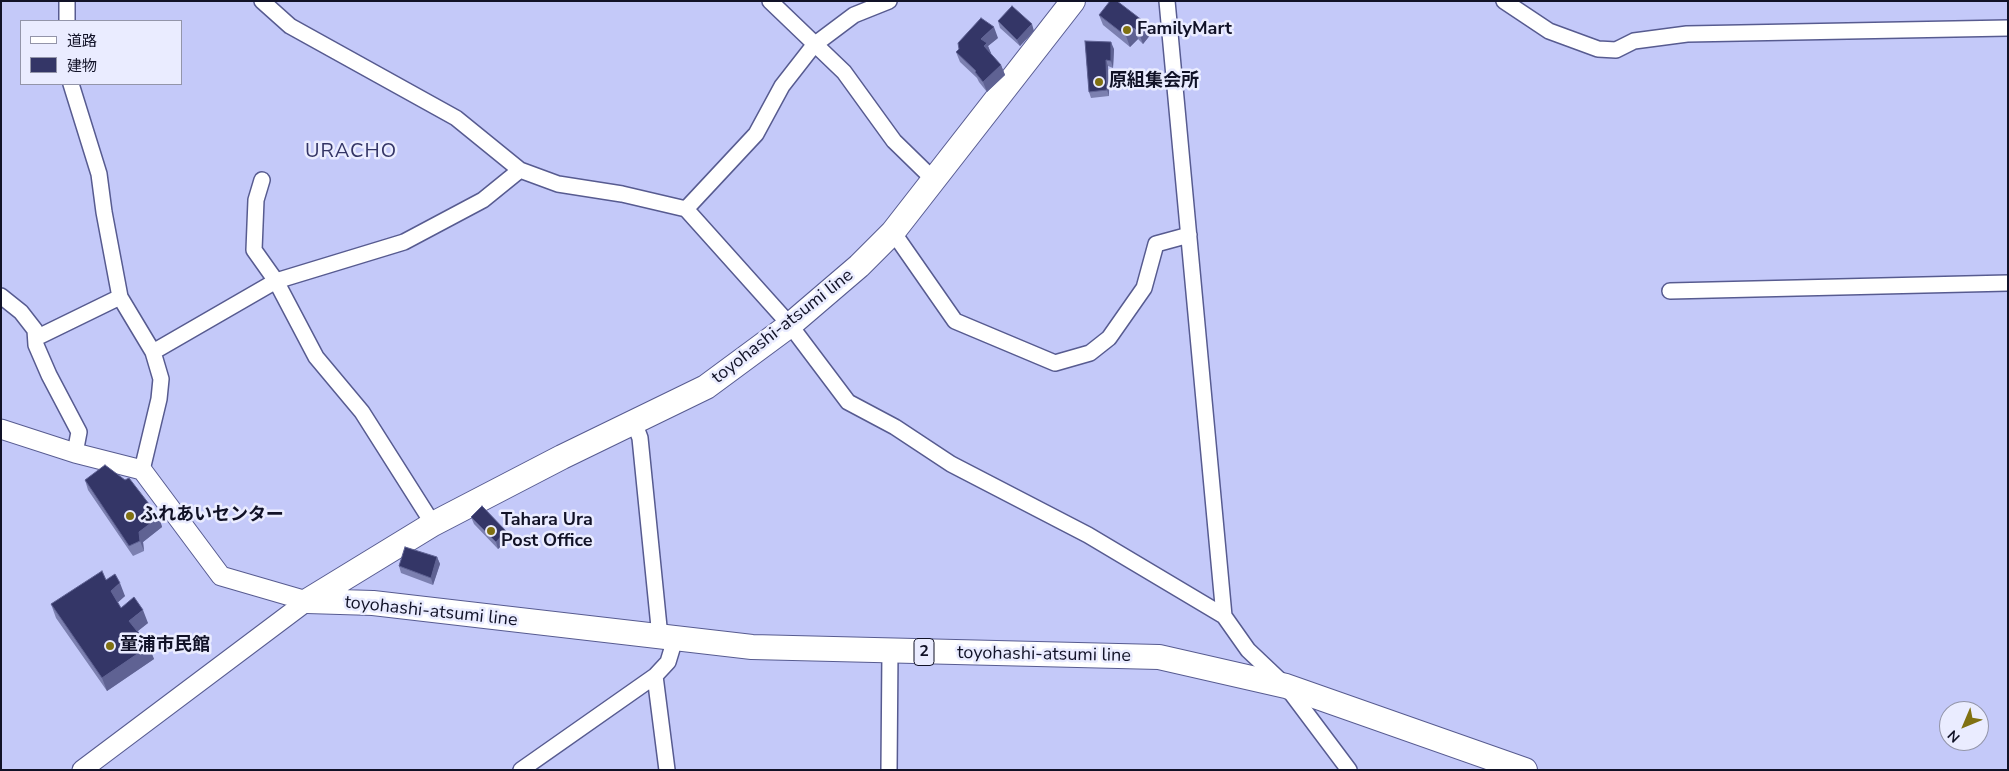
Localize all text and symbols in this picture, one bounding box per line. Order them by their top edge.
place label: FamilyMart [1137,19,1232,41]
legend [20,20,182,85]
marker: FamilyMart [1121,24,1133,36]
text: 道路 [67,31,97,51]
text: 建物 [67,56,97,76]
place label: 原組集会所 [1109,71,1199,93]
marker: 原組集会所 [1093,76,1105,88]
district label: URACHO [304,140,398,164]
street label: toyohashi-atsumi line [708,265,858,389]
place label: ふれあいセンター [140,505,284,527]
marker: ふれあいセンター [124,510,136,522]
place label: Tahara Ura Post Office [501,510,593,552]
marker: Tahara Ura Post Office [485,525,497,537]
street label: toyohashi-atsumi line [343,592,519,632]
place label: 童浦市民館 [120,635,210,657]
road number: 2 [914,638,934,666]
marker: 童浦市民館 [104,640,116,652]
street label: toyohashi-atsumi line [957,643,1131,667]
north arrow [1939,701,1989,751]
text: N [1943,726,1964,747]

